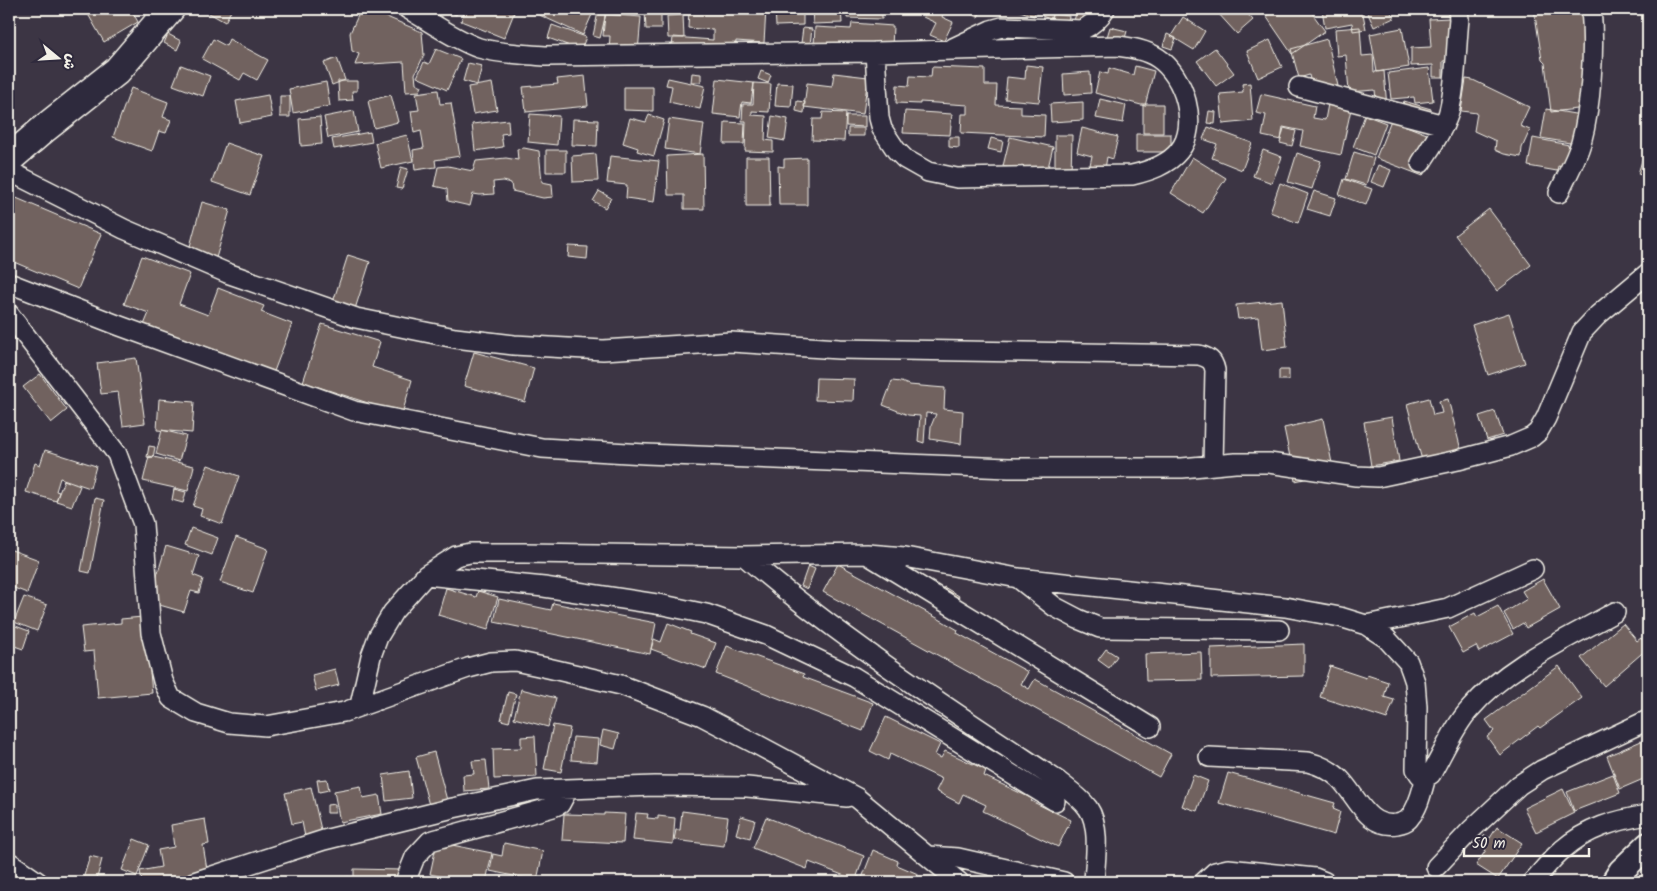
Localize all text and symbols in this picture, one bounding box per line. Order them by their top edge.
north arrow [32,32,82,82]
text: ش [57,51,82,72]
scale bar [1464,826,1590,858]
text: 50 m [1472,832,1506,856]

